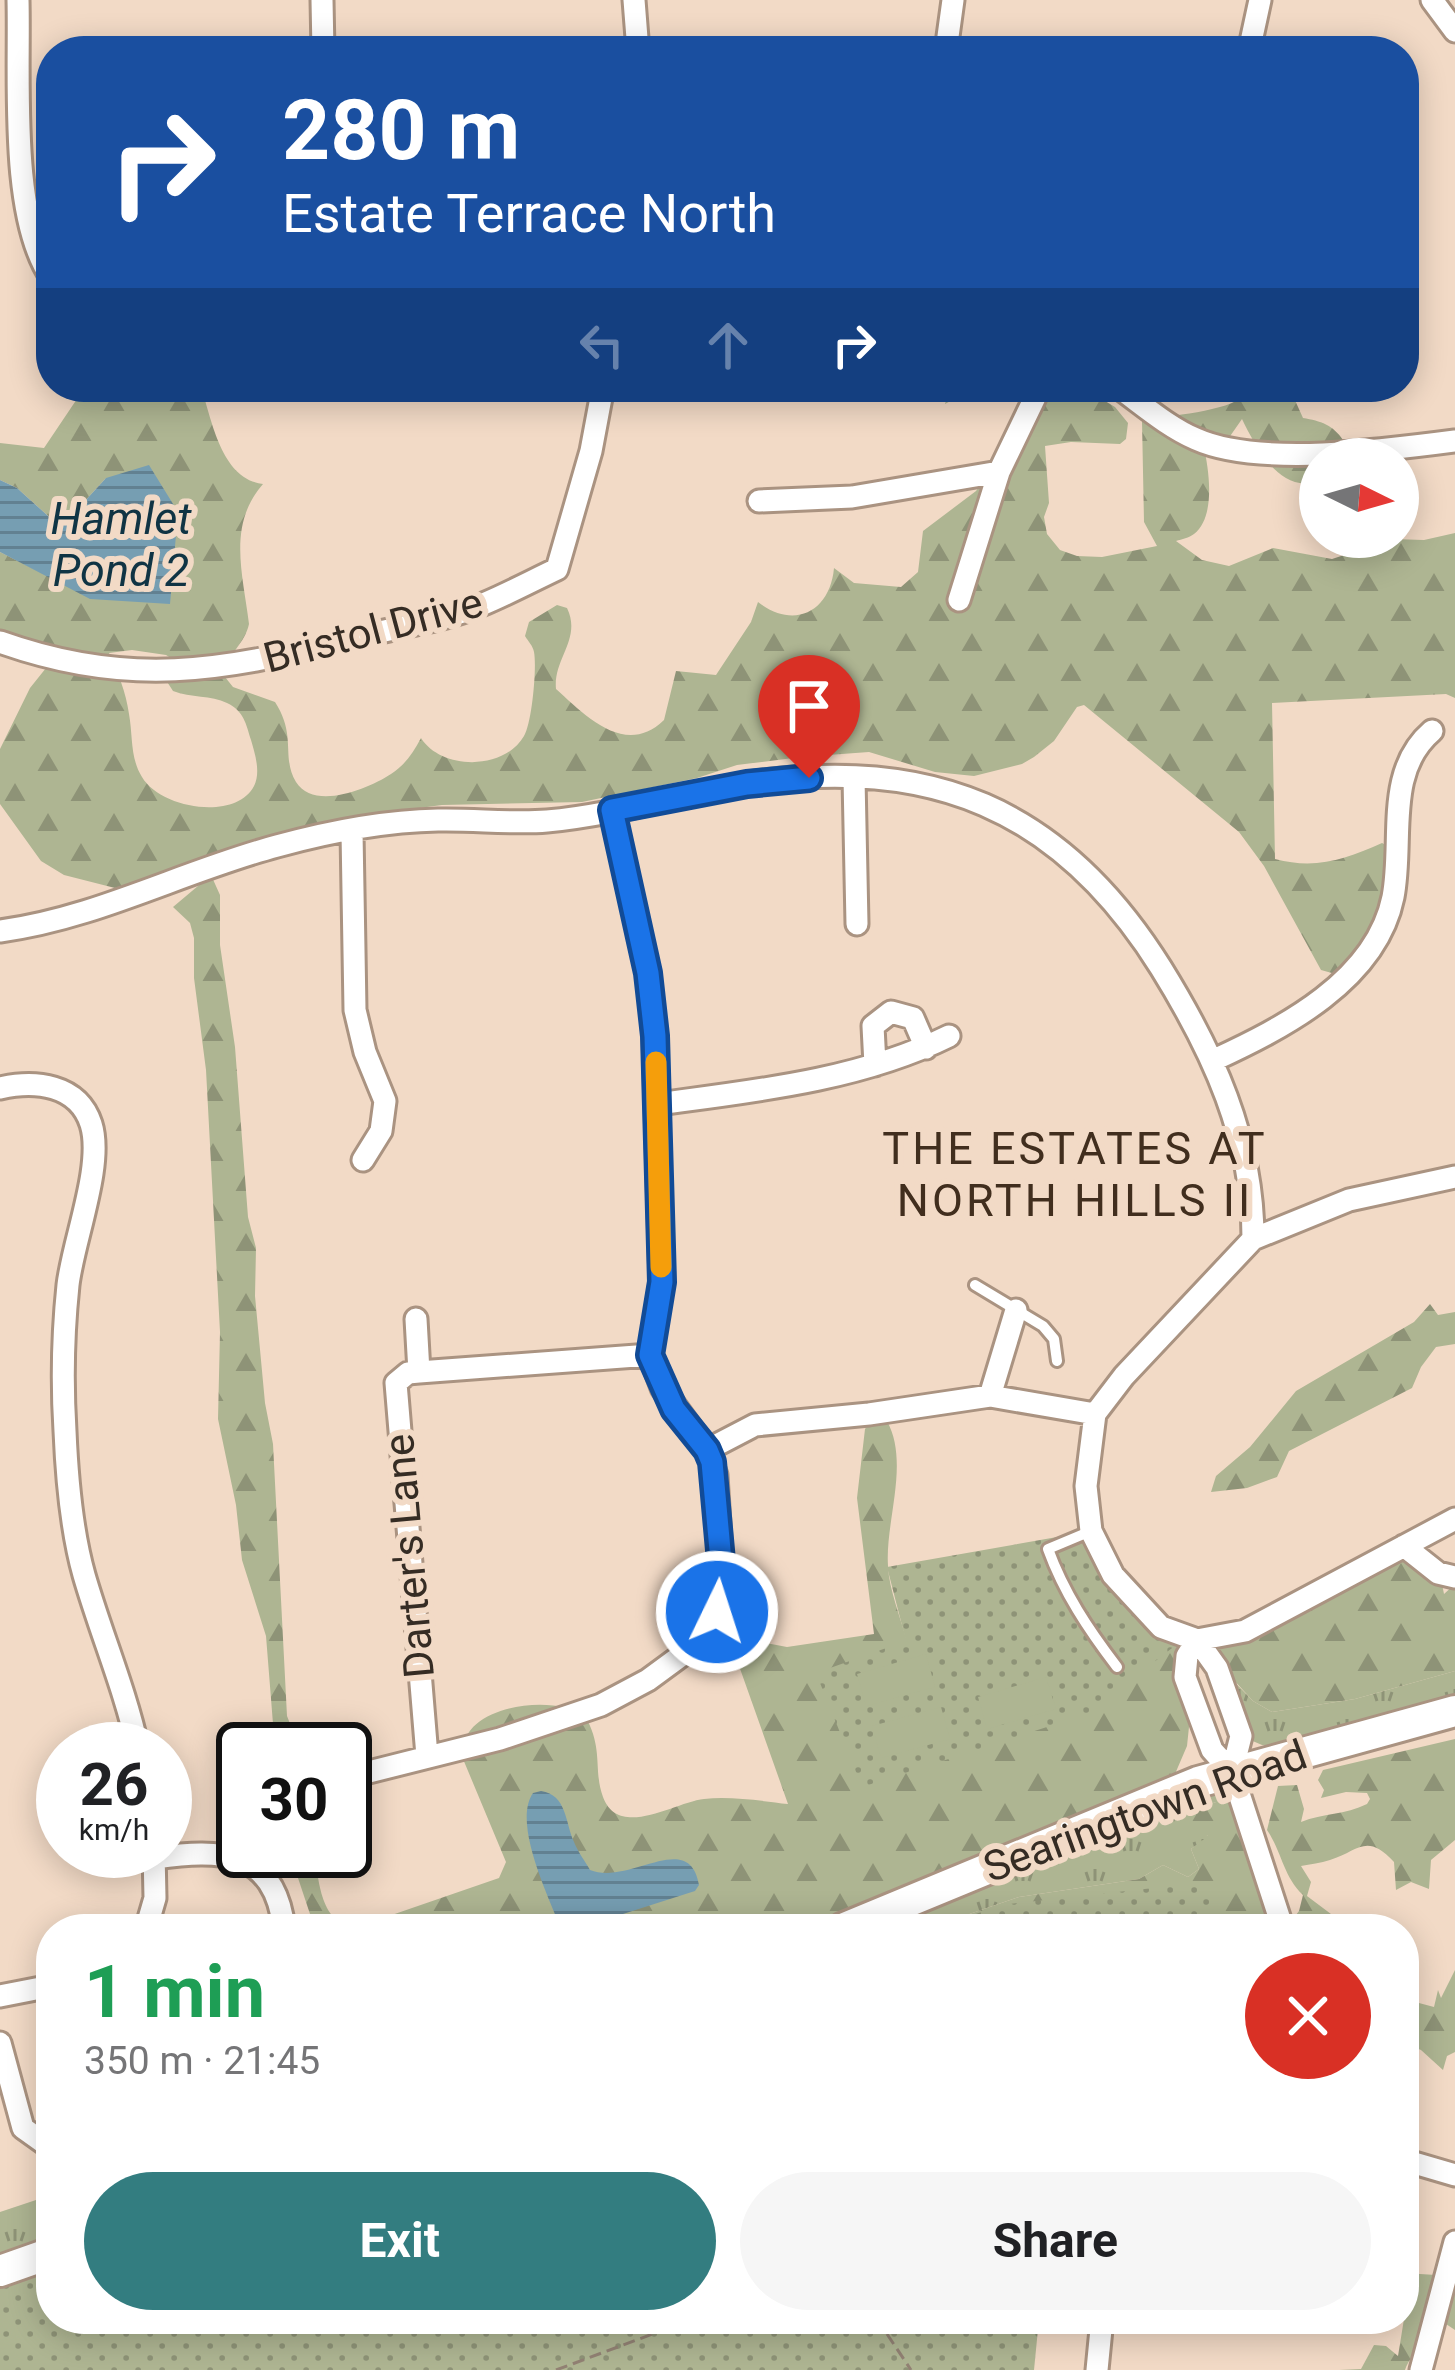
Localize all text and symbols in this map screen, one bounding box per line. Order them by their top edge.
text: 280 m [282,81,520,180]
icon: right [84,84,240,240]
text: Estate Terrace North [282,182,776,245]
icon: left [569,312,635,378]
icon: ahead [695,312,761,378]
icon: right [821,312,887,378]
north arrow [1299,438,1419,558]
map controls [1299,438,1419,558]
water label: Hamlet Pond 2 [50,492,192,597]
street label: Bristol Drive [258,577,488,683]
pin [758,655,860,778]
icon: arrive [776,673,842,739]
district label: THE ESTATES AT NORTH HILLS II [882,1122,1268,1227]
street label: Darter's Lane [374,1432,444,1680]
position arrow [654,1549,780,1675]
speed limit sign: 30 [216,1722,372,1878]
street label: Searingtown Road [977,1730,1313,1892]
text: 26 [80,1749,148,1820]
text: km/h [79,1812,149,1847]
text: 1 min [84,1950,265,2035]
button: close [1245,1953,1371,2079]
text: 350 m · 21:45 [84,2038,320,2084]
button: Exit [84,2172,716,2310]
button: Share [740,2172,1371,2310]

